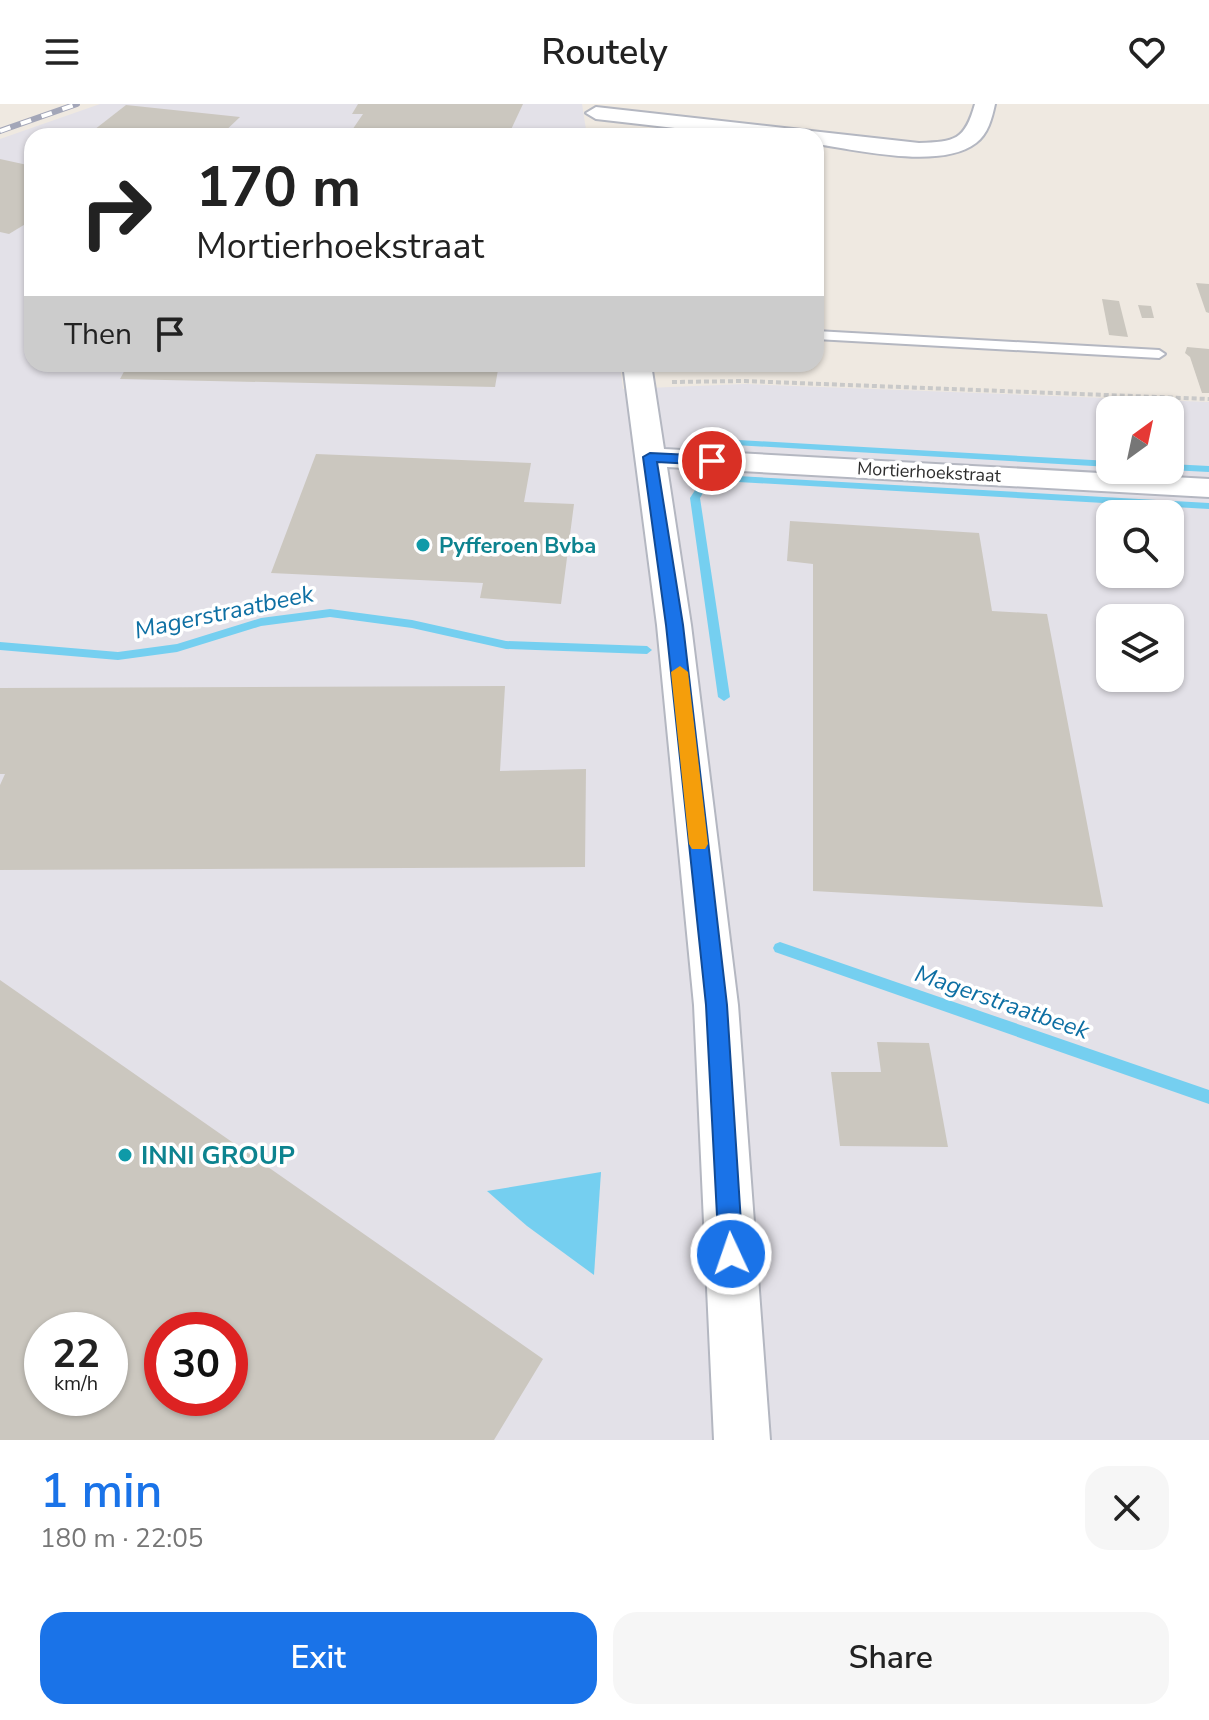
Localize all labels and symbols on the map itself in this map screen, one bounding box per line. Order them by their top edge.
north arrow [1096,396,1184,484]
pin [678,427,746,495]
street label: Mortierhoekstraat [856,456,1002,488]
place label: Pyfferoen Bvba [439,531,596,561]
marker: Pyfferoen Bvba [414,536,432,554]
water label: Magerstraatbeek [132,577,317,647]
water label: Magerstraatbeek [911,957,1094,1047]
place label: INNI GROUP [141,1138,295,1173]
marker: INNI GROUP [116,1146,134,1164]
position arrow [689,1212,773,1296]
speed limit sign: 30 [144,1312,248,1416]

